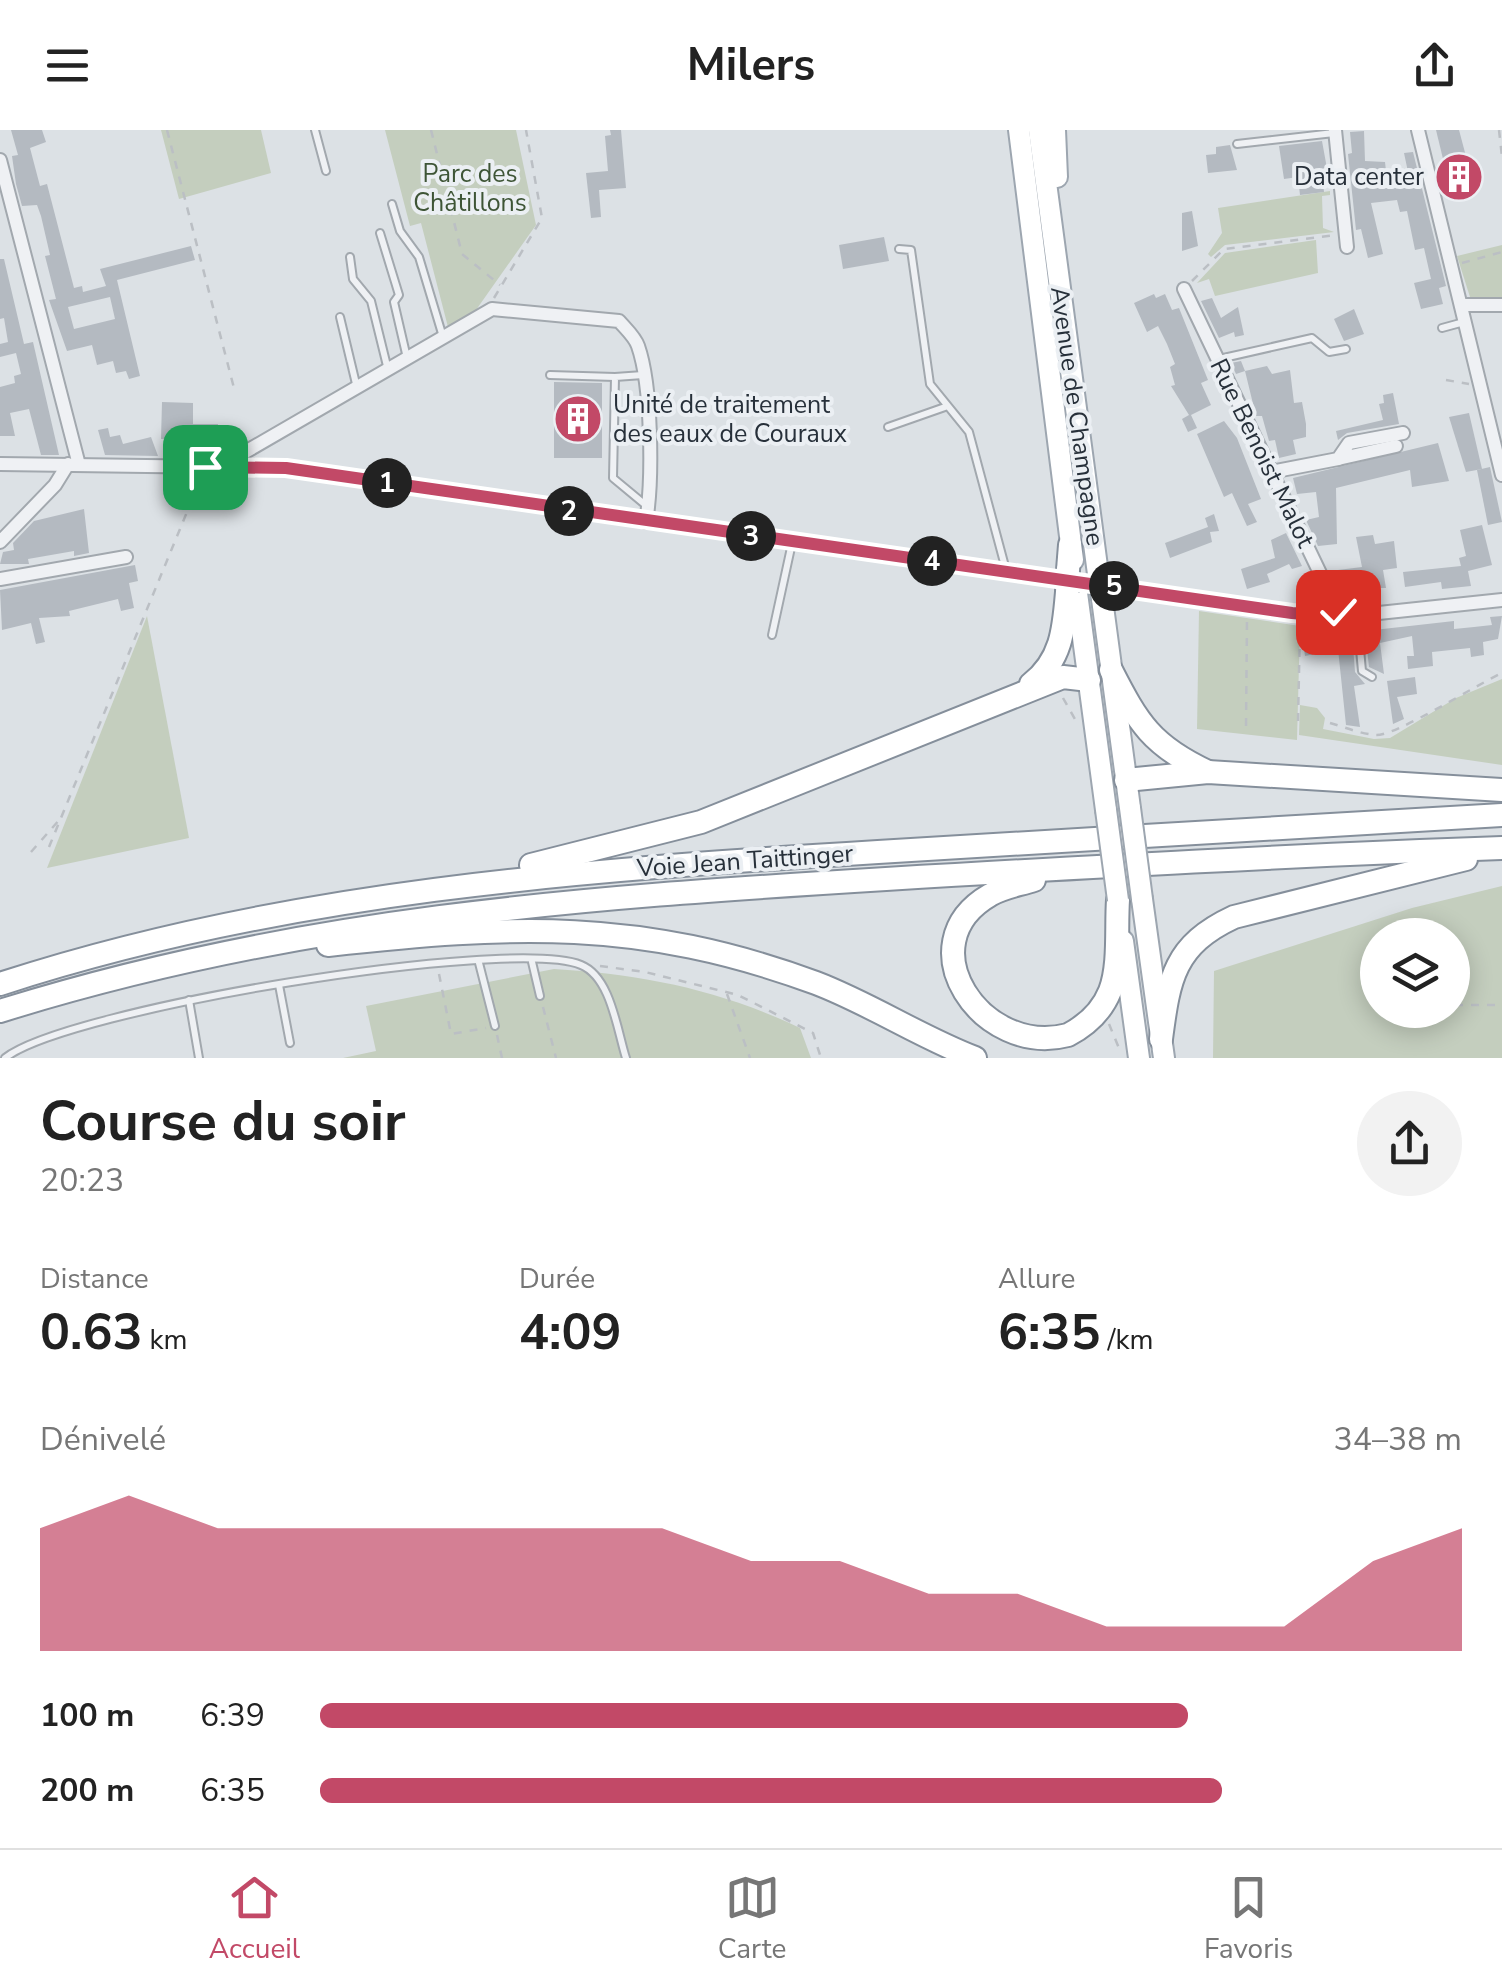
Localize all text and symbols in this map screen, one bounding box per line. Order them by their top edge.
text: Milers [687,35,815,96]
icon: menu [40,38,95,93]
icon: share [1407,38,1462,93]
building icon: Data center [1433,151,1485,203]
park label: Parc des Châtillons [413,157,527,220]
place label: Data center [1294,160,1424,194]
street label: Avenue de Champagne [1042,284,1112,548]
street label: Rue Benoist Malot [1202,353,1323,553]
place label: Unité de traitement des eaux de Couraux [613,388,847,451]
building icon: Unité de traitement des eaux de Couraux [552,393,604,445]
pin [163,425,248,510]
icon: arrive [178,440,233,495]
pin: 1 [362,458,412,508]
text: 1 [379,464,395,502]
pin: 2 [544,486,594,536]
text: 2 [561,492,577,530]
pin: 3 [726,511,776,561]
text: 3 [743,517,759,555]
pin: 4 [907,536,957,586]
text: 4 [924,542,940,580]
pin: 5 [1089,561,1139,611]
text: 5 [1106,567,1122,605]
pin [1296,570,1381,655]
icon: check [1311,585,1366,640]
street label: Voie Jean Taittinger [635,836,854,886]
map controls [1360,918,1470,1028]
button: layers [1360,918,1470,1028]
text: Course du soir [40,1084,406,1159]
button: share [1357,1091,1462,1196]
text: 20:23 [40,1159,124,1202]
text: Distance [40,1260,149,1298]
text: Durée [519,1260,595,1298]
text: Allure [998,1260,1075,1298]
text: 0.63 [40,1298,142,1367]
text: 4:09 [519,1298,621,1367]
text: 6:35 [998,1298,1100,1367]
text: km [142,1321,188,1359]
text: /km [1100,1321,1153,1359]
text: Dénivelé [40,1418,166,1461]
text: 34–38 m [1334,1418,1462,1461]
text: 100 m [40,1694,134,1737]
text: 6:39 [200,1694,265,1737]
text: 200 m [40,1769,134,1812]
text: 6:35 [200,1769,265,1812]
tab: Accueil [209,1870,300,1968]
tab: Carte [718,1870,786,1968]
tab: Favoris [1204,1870,1293,1968]

